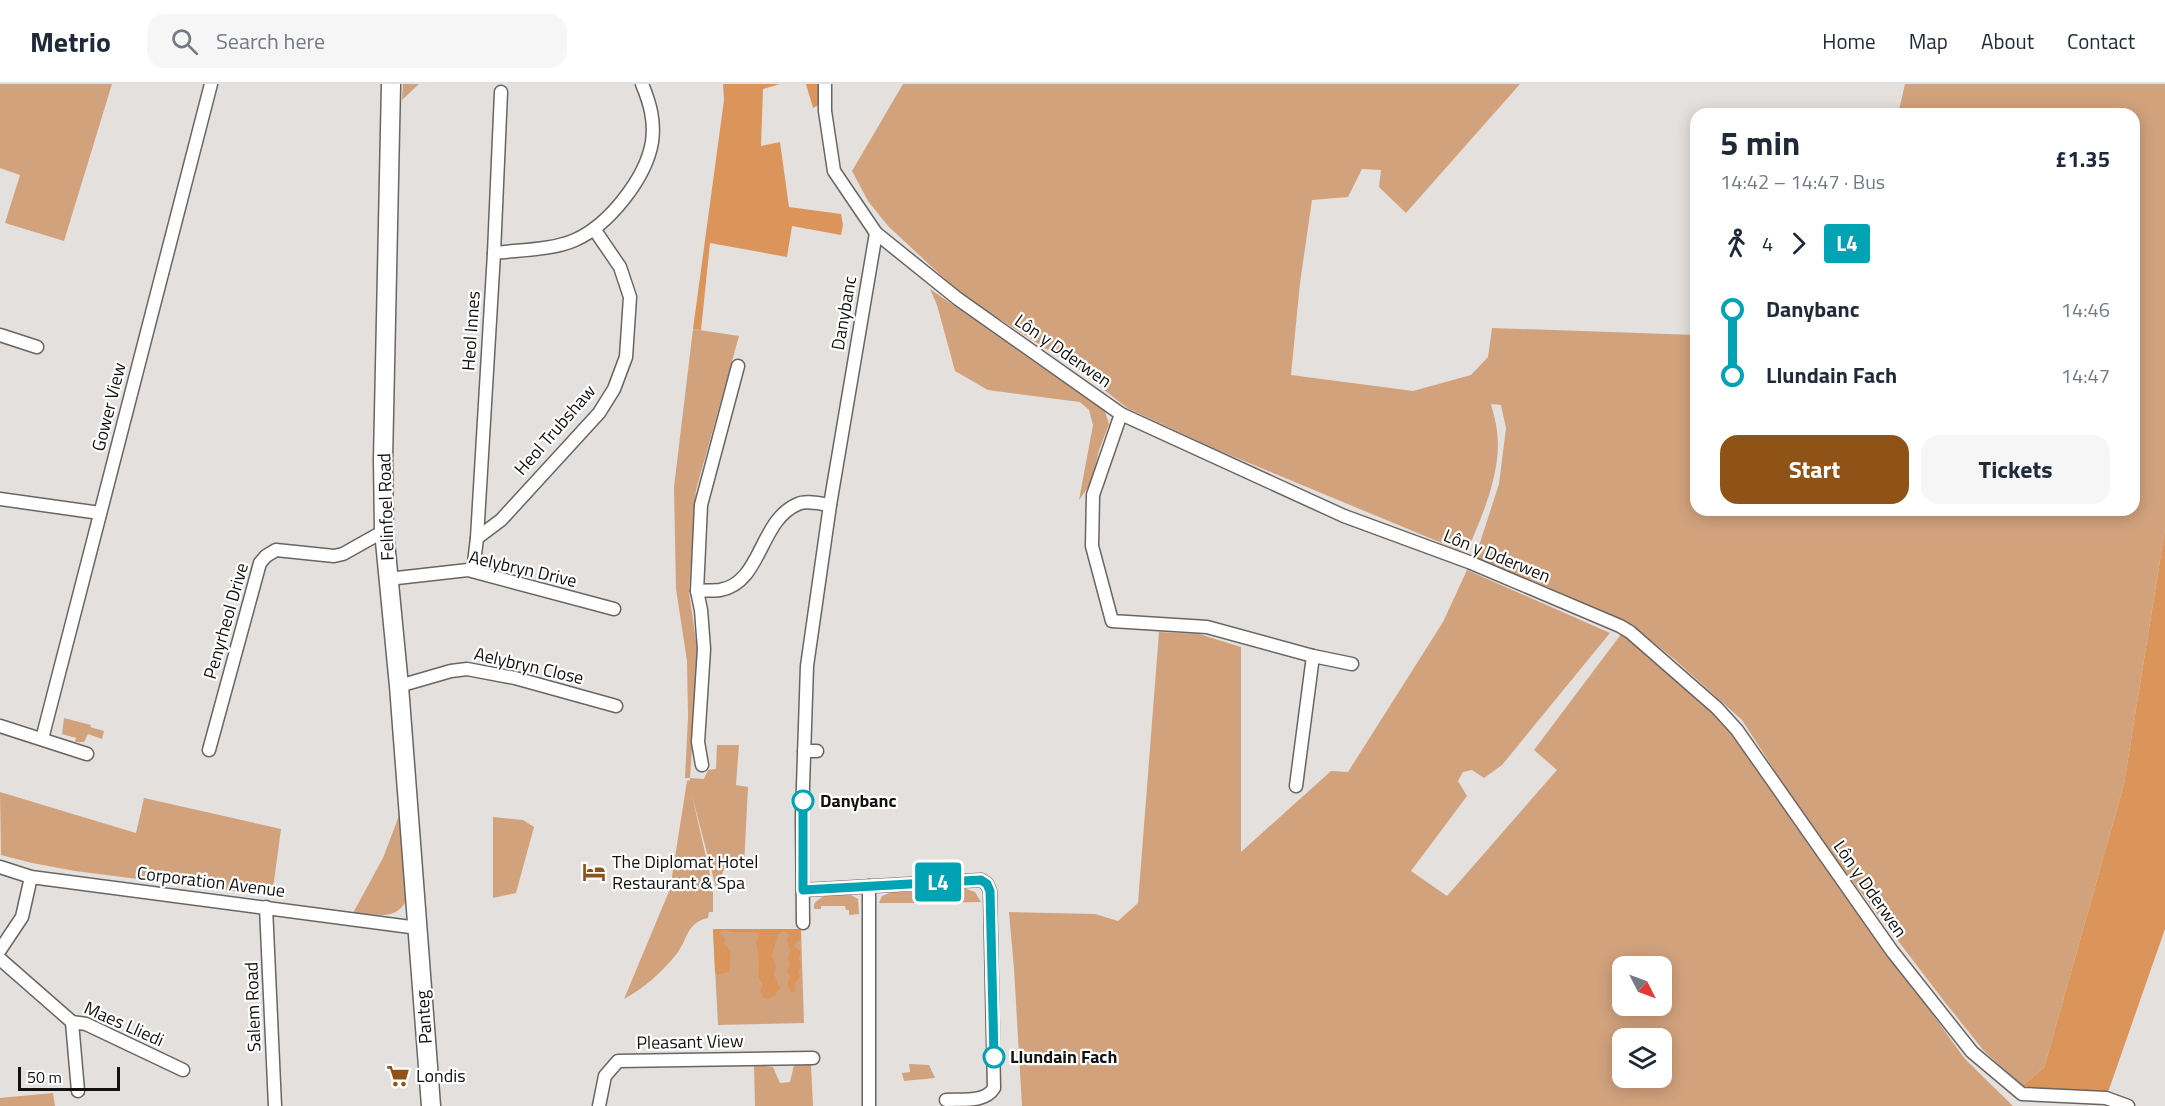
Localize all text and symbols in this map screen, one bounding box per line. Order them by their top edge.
search box [147,14,567,68]
text: Metrio [30,20,111,63]
text: Search here [216,24,325,58]
icon: search [168,25,201,58]
text: Home [1822,25,1876,57]
text: Map [1909,25,1948,57]
text: About [1981,25,2034,57]
text: Contact [2067,25,2135,57]
text: 5 min [1720,118,1800,168]
text: £1.35 [2055,142,2110,176]
text: 14:42 – 14:47 · Bus [1720,166,1885,197]
icon: walk [1720,227,1753,260]
icon: forward [1782,227,1815,260]
text: L4 [1836,227,1858,259]
text: 4 [1762,228,1773,259]
street label: Danybanc [824,274,863,352]
street label: Heol Innes [454,290,487,372]
text: Danybanc [1766,292,1860,326]
text: 14:46 [2061,294,2110,325]
street label: Lôn y Dderwen [1009,307,1117,394]
text: Llundain Fach [1766,358,1897,392]
street label: Gower View [84,359,133,454]
text: 14:47 [2061,360,2110,391]
street label: Heol Trubshaw [507,378,602,481]
button: Start [1720,435,1909,504]
button: Tickets [1921,435,2110,504]
street label: Felinfoel Road [370,453,401,561]
street label: Lôn y Dderwen [1440,522,1555,589]
street label: Aelybryn Drive [467,543,580,594]
street label: Penyrheol Drive [196,560,255,682]
street label: Aelybryn Close [472,640,586,691]
place label: Danybanc [820,787,897,814]
marker: Danybanc [792,790,814,812]
street label: Lôn y Dderwen [1827,835,1914,943]
place label: The Diplomat Hotel Restaurant & Spa [612,848,758,896]
street label: Corporation Avenue [135,859,287,904]
hotel icon: The Diplomat Hotel Restaurant & Spa [581,859,607,885]
line badge: L4 [911,862,965,902]
text: L4 [927,866,949,898]
north arrow [1612,956,1672,1016]
map controls [1612,956,1672,1088]
street label: Salem Road [237,962,268,1052]
street label: Panteg [408,989,439,1045]
street label: Maes Lliedi [80,994,168,1053]
street label: Pleasant View [636,1027,744,1056]
button: layers [1612,1028,1672,1088]
place label: Llundain Fach [1010,1043,1117,1070]
marker: Llundain Fach [983,1046,1005,1068]
place label: Londis [416,1062,466,1089]
supermarket icon: Londis [385,1063,411,1089]
scale bar [18,1064,120,1092]
text: 50 m [27,1065,62,1089]

